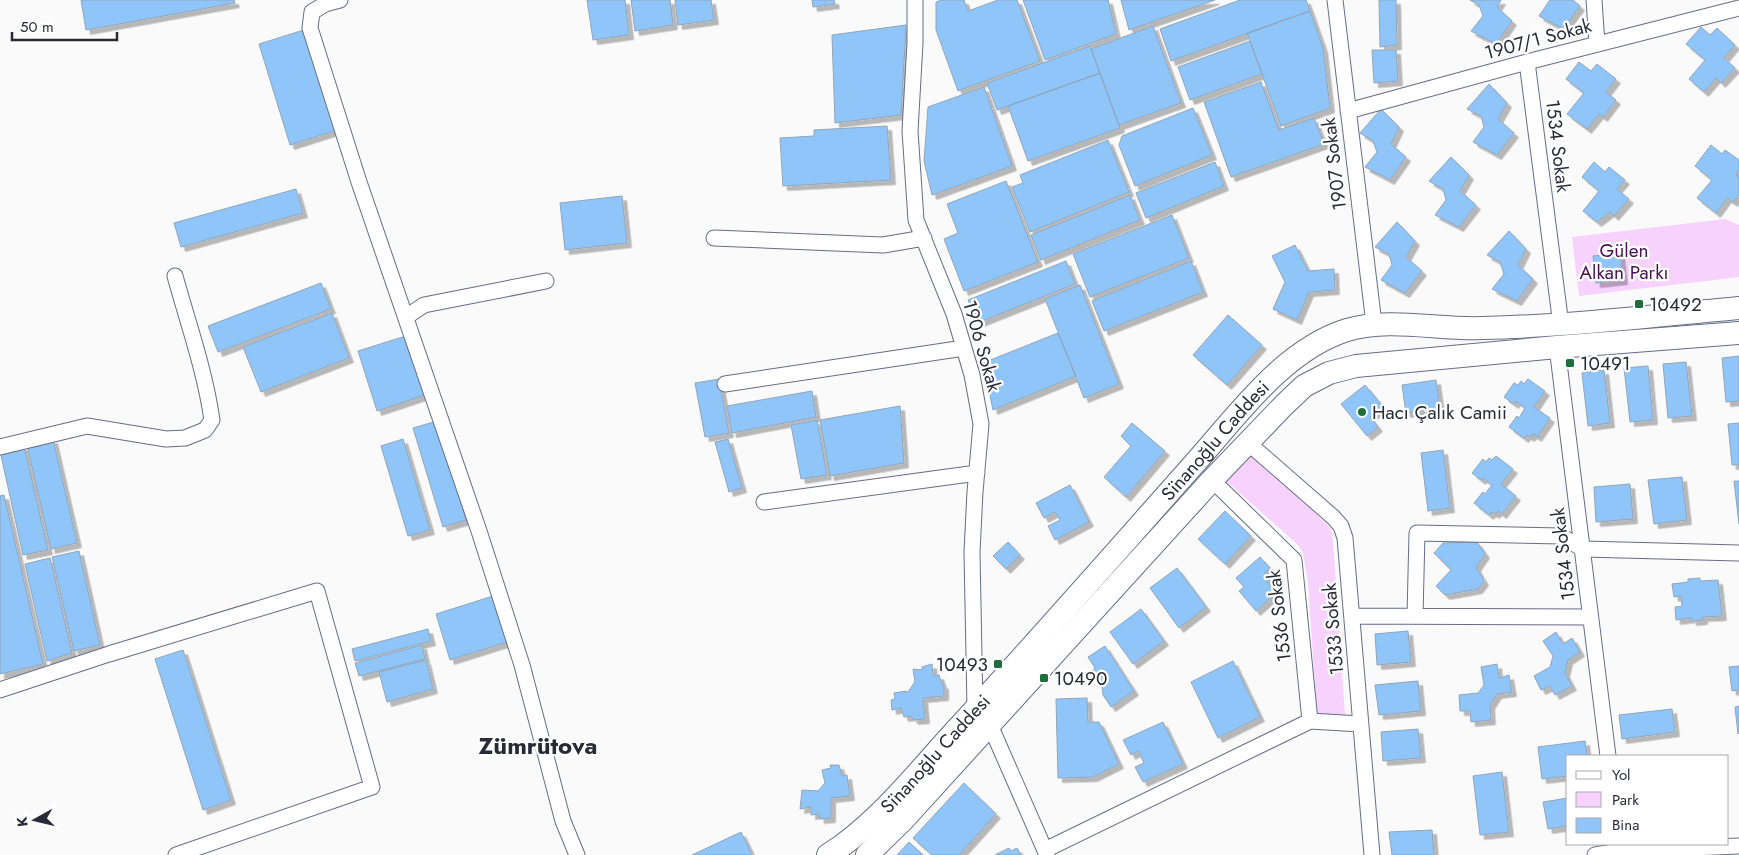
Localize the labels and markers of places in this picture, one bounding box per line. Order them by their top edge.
place label: 10492 [1649,291,1702,318]
marker: 10492 [1633,298,1645,310]
place label: 10491 [1580,350,1631,377]
marker: 10491 [1564,357,1576,369]
place label: Hacı Çalık Camii [1372,399,1507,426]
marker: Hacı Çalık Camii [1356,406,1368,418]
place label: 10493 [936,651,988,678]
marker: 10493 [992,658,1004,670]
place label: 10490 [1054,665,1107,692]
marker: 10490 [1038,672,1050,684]

